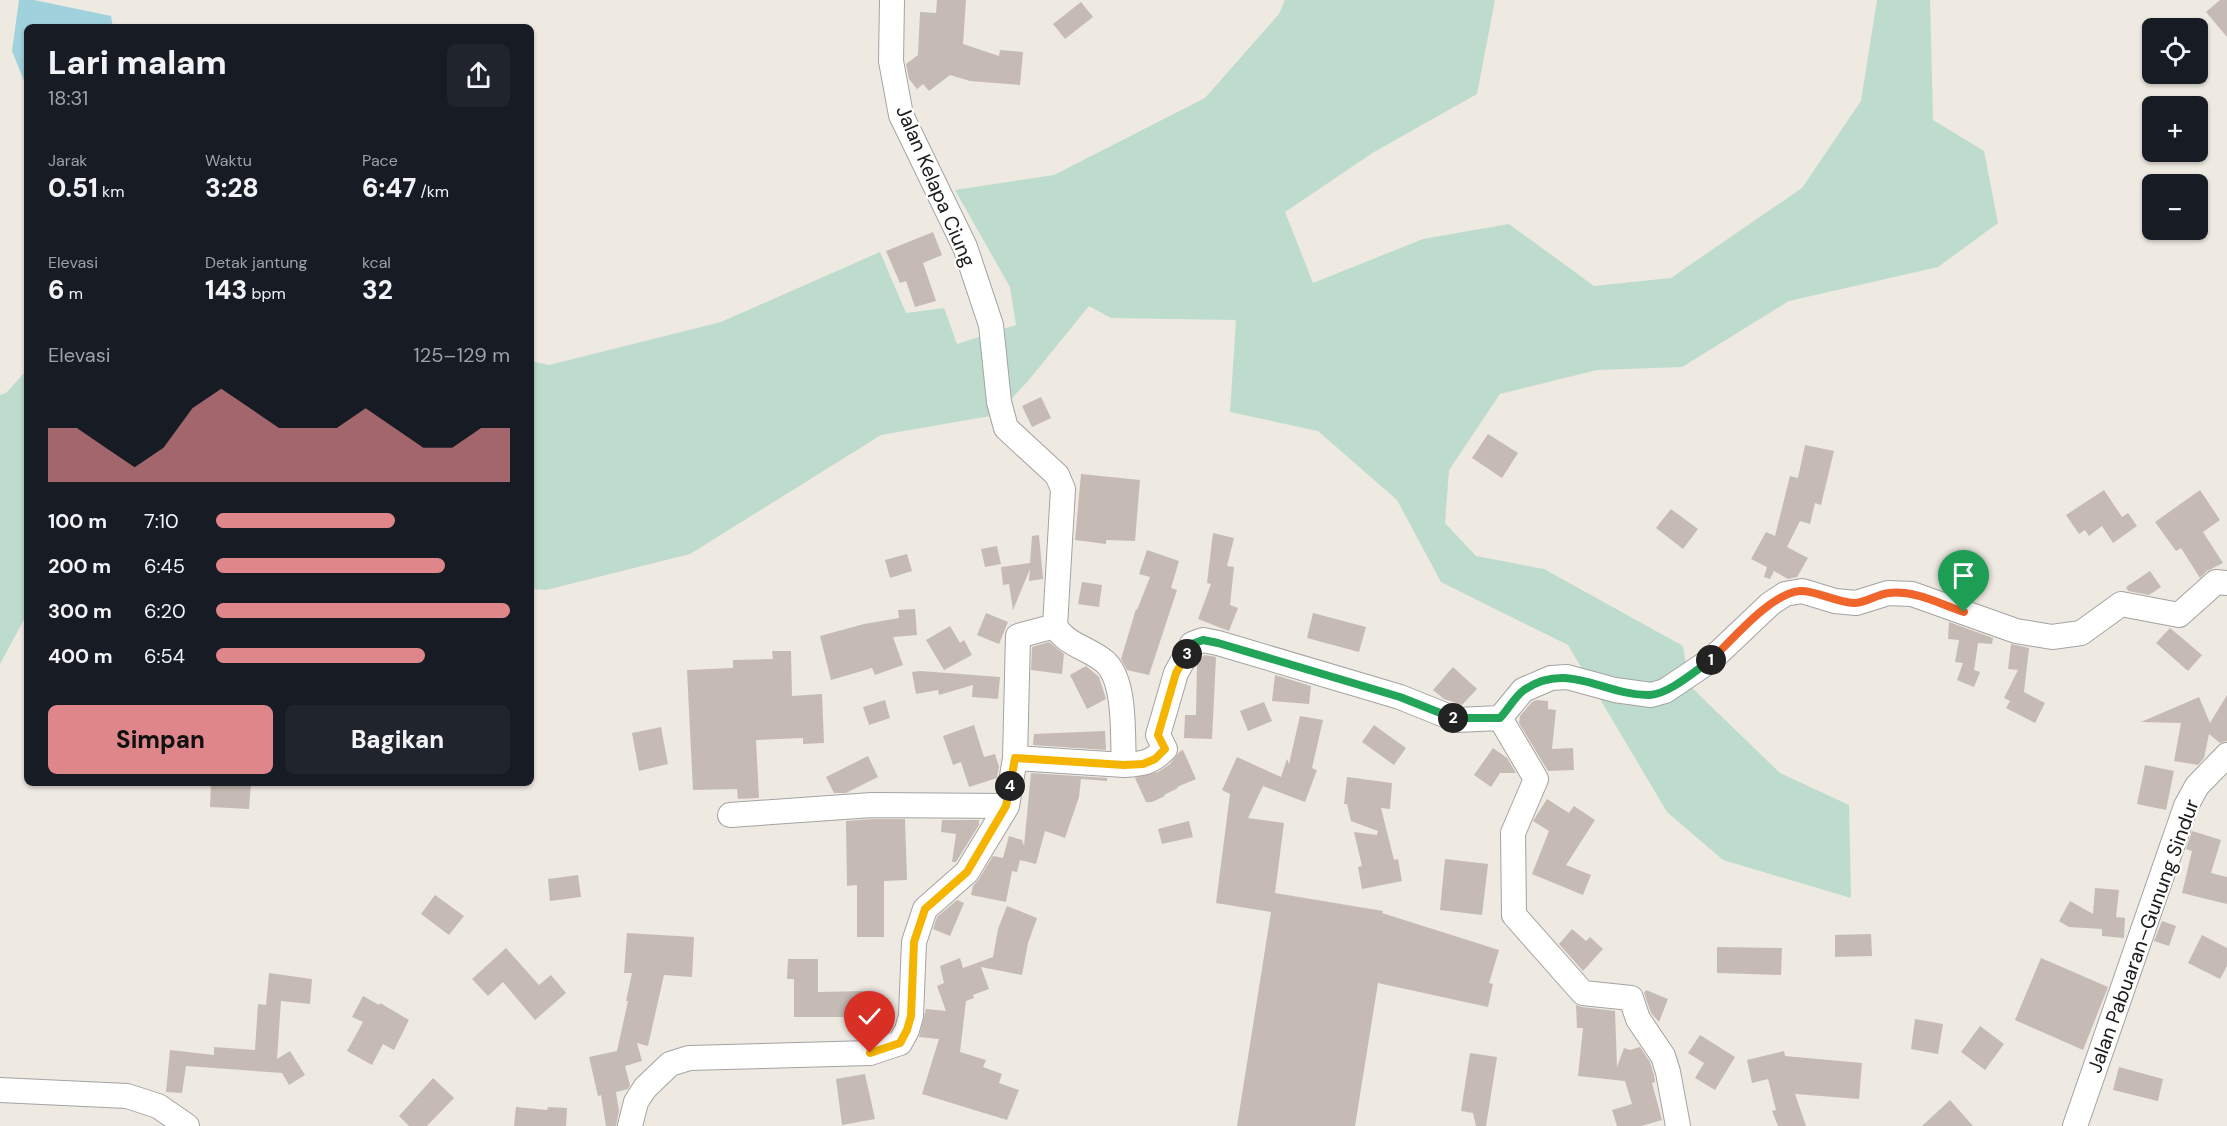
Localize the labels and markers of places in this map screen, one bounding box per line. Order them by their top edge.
pin [1938,550,1989,612]
pin: 3 [1172,639,1202,669]
pin: 1 [1696,645,1726,675]
pin: 2 [1438,703,1468,733]
pin: 4 [995,771,1025,801]
pin [844,991,895,1053]

